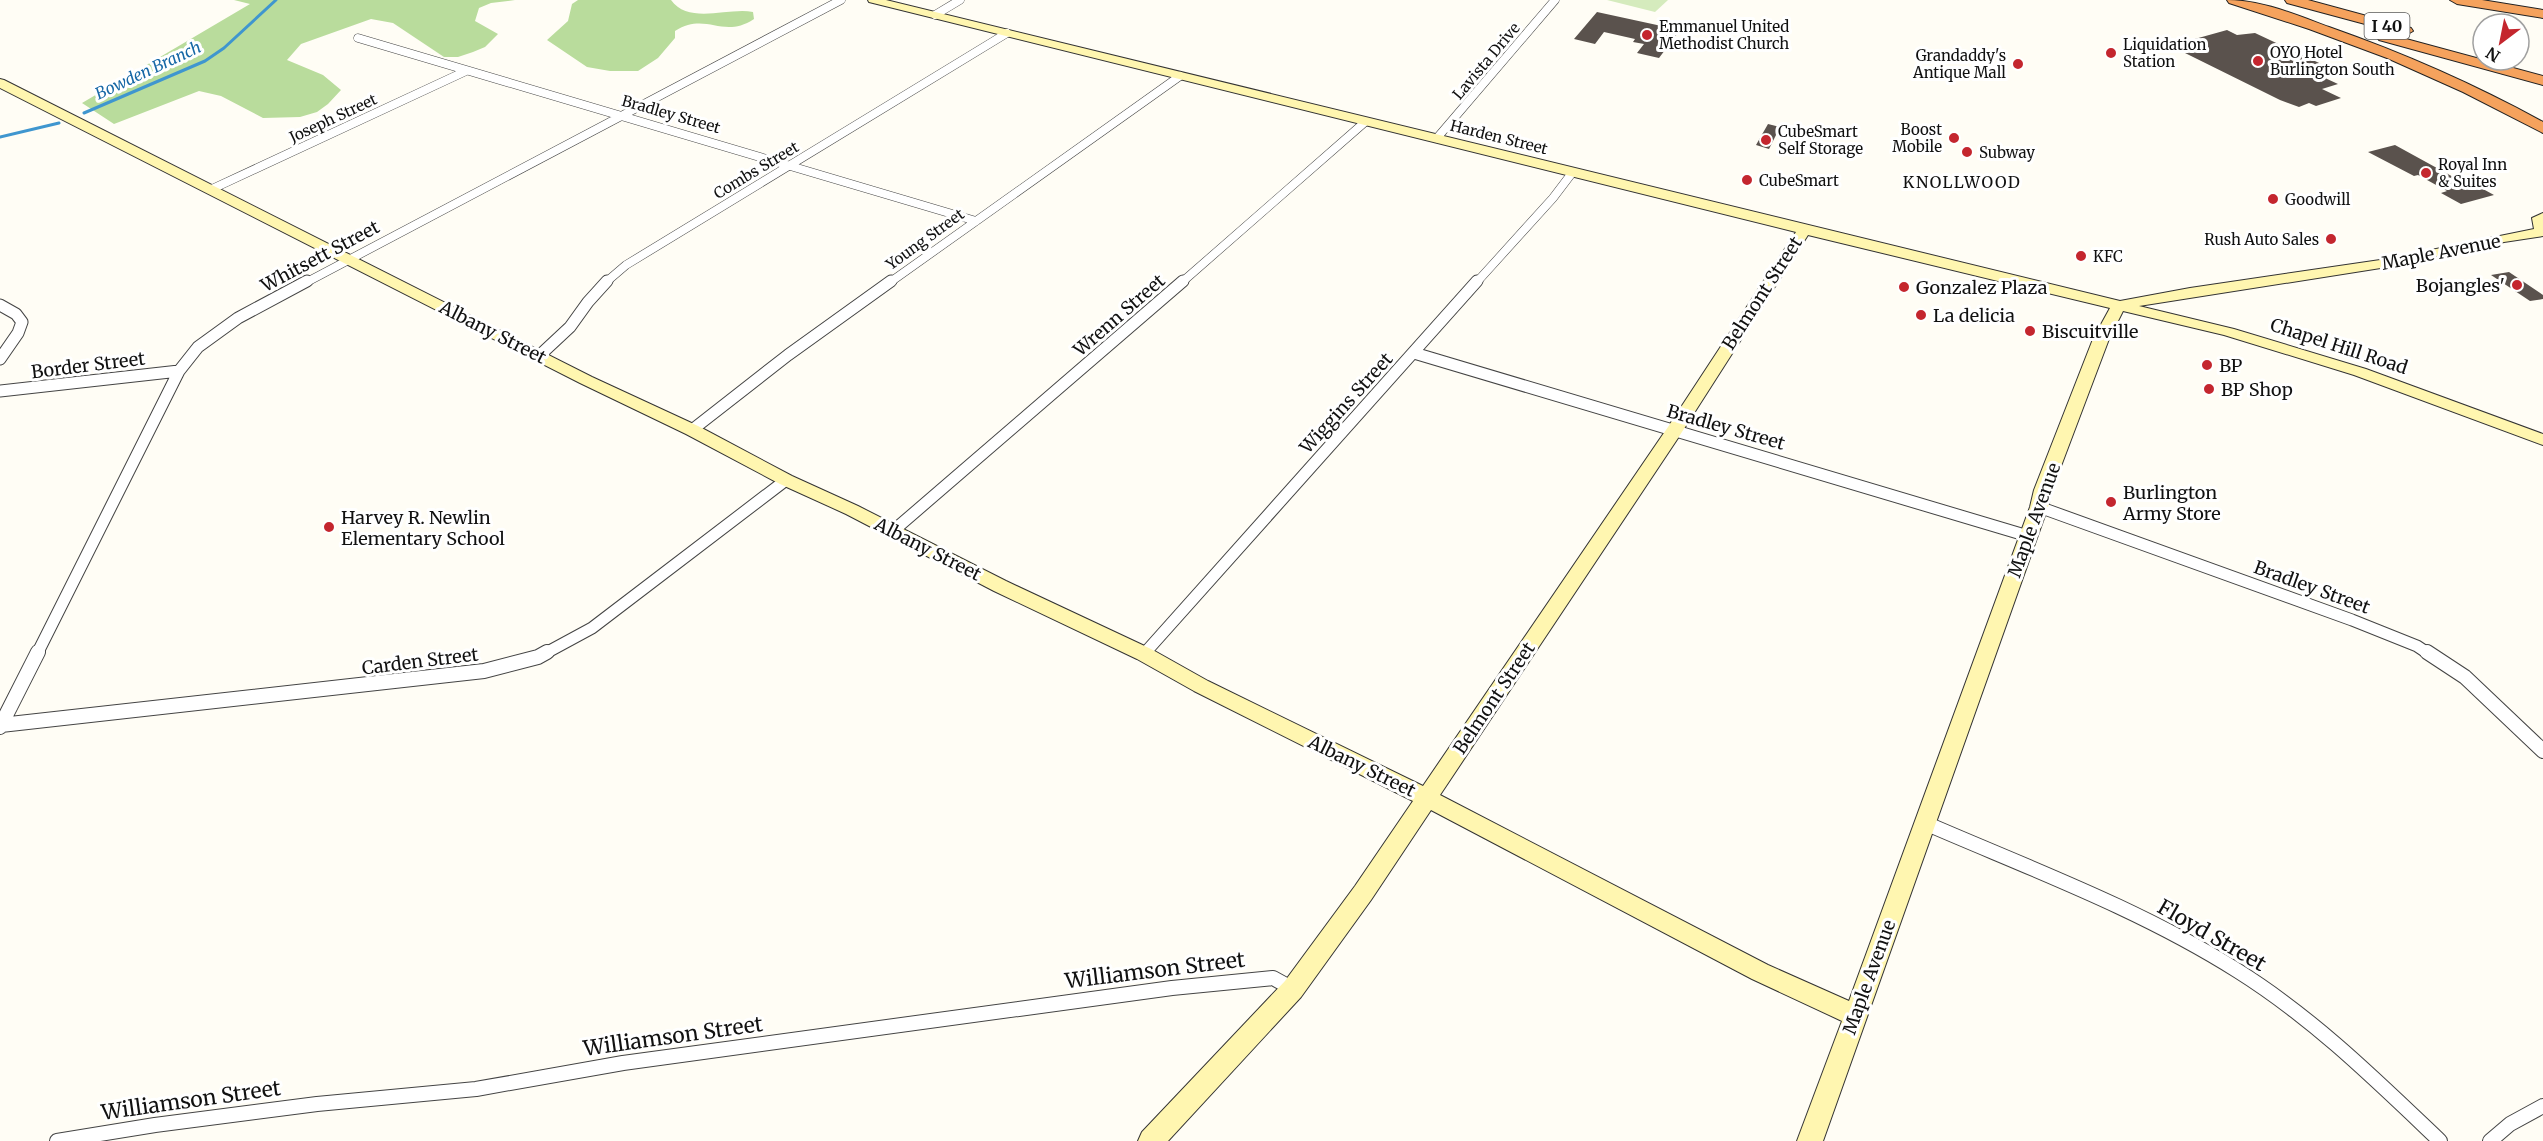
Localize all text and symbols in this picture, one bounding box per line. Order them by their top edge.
north arrow [2471,12,2531,72]
road number: I 40 [2364,13,2410,39]
place label: Emmanuel United Methodist Church [1659,17,1789,53]
street label: Lavista Drive [1448,18,1524,103]
marker: Emmanuel United Methodist Church [1640,28,1654,42]
place label: Liquidation Station [2123,35,2207,71]
water label: Bowden Branch [92,37,204,103]
place label: OYO Hotel Burlington South [2270,43,2395,79]
text: N [2482,43,2504,67]
place label: Grandaddy's Antique Mall [1912,46,2006,82]
marker: Liquidation Station [2104,46,2118,60]
marker: OYO Hotel Burlington South [2251,54,2265,68]
marker: Grandaddy's Antique Mall [2011,57,2025,71]
street label: Joseph Street [285,89,380,147]
street label: Bradley Street [620,91,723,137]
street label: Harden Street [1448,116,1550,158]
place label: Boost Mobile [1892,120,1942,156]
place label: CubeSmart Self Storage [1778,122,1863,158]
marker: Boost Mobile [1947,131,1961,145]
marker: CubeSmart Self Storage [1759,133,1773,147]
street label: Combs Street [710,137,802,203]
place label: Subway [1979,143,2035,162]
marker: Subway [1960,145,1974,159]
place label: Royal Inn & Suites [2438,155,2507,191]
marker: Royal Inn & Suites [2419,166,2433,180]
place label: CubeSmart [1759,171,1839,190]
district label: KNOLLWOOD [1903,172,2021,192]
marker: CubeSmart [1740,173,1754,187]
place label: Goodwill [2285,190,2351,209]
marker: Goodwill [2266,192,2280,206]
street label: Young Street [881,204,968,274]
street label: Whitsett Street [256,215,383,297]
street label: Maple Avenue [2380,229,2502,275]
place label: Rush Auto Sales [2204,230,2319,249]
street label: Belmont Street [1717,232,1807,354]
marker: Rush Auto Sales [2324,232,2338,246]
place label: KFC [2093,247,2123,266]
marker: KFC [2074,249,2088,263]
street label: Wrenn Street [1068,269,1170,362]
place label: Bojangles' [2416,274,2505,297]
place label: Gonzalez Plaza [1916,276,2048,299]
marker: Bojangles' [2510,278,2524,292]
marker: Gonzalez Plaza [1897,280,1911,294]
street label: Albany Street [435,295,550,369]
place label: La delicia [1933,304,2015,327]
marker: La delicia [1914,308,1928,322]
street label: Chapel Hill Road [2267,313,2411,379]
place label: Biscuitville [2042,320,2138,343]
marker: Biscuitville [2023,324,2037,338]
street label: Border Street [30,347,146,383]
street label: Wiggins Street [1294,348,1397,459]
place label: BP [2219,354,2243,377]
marker: BP [2200,358,2214,372]
place label: BP Shop [2221,378,2293,401]
marker: BP Shop [2202,382,2216,396]
street label: Bradley Street [1664,399,1788,455]
street label: Maple Avenue [2003,459,2065,581]
place label: Burlington Army Store [2122,481,2221,525]
marker: Burlington Army Store [2104,495,2118,509]
place label: Harvey R. Newlin Elementary School [341,506,505,550]
street label: Albany Street [870,512,985,586]
marker: Harvey R. Newlin Elementary School [322,520,336,534]
street label: Bradley Street [2251,555,2373,619]
street label: Belmont Street [1448,638,1540,758]
street label: Carden Street [360,642,480,680]
street label: Albany Street [1304,730,1419,802]
street label: Floyd Street [2153,893,2271,977]
street label: Maple Avenue [1838,916,1900,1038]
street label: Williamson Street [1063,946,1246,995]
street label: Williamson Street [581,1010,764,1062]
street label: Williamson Street [99,1074,282,1126]

